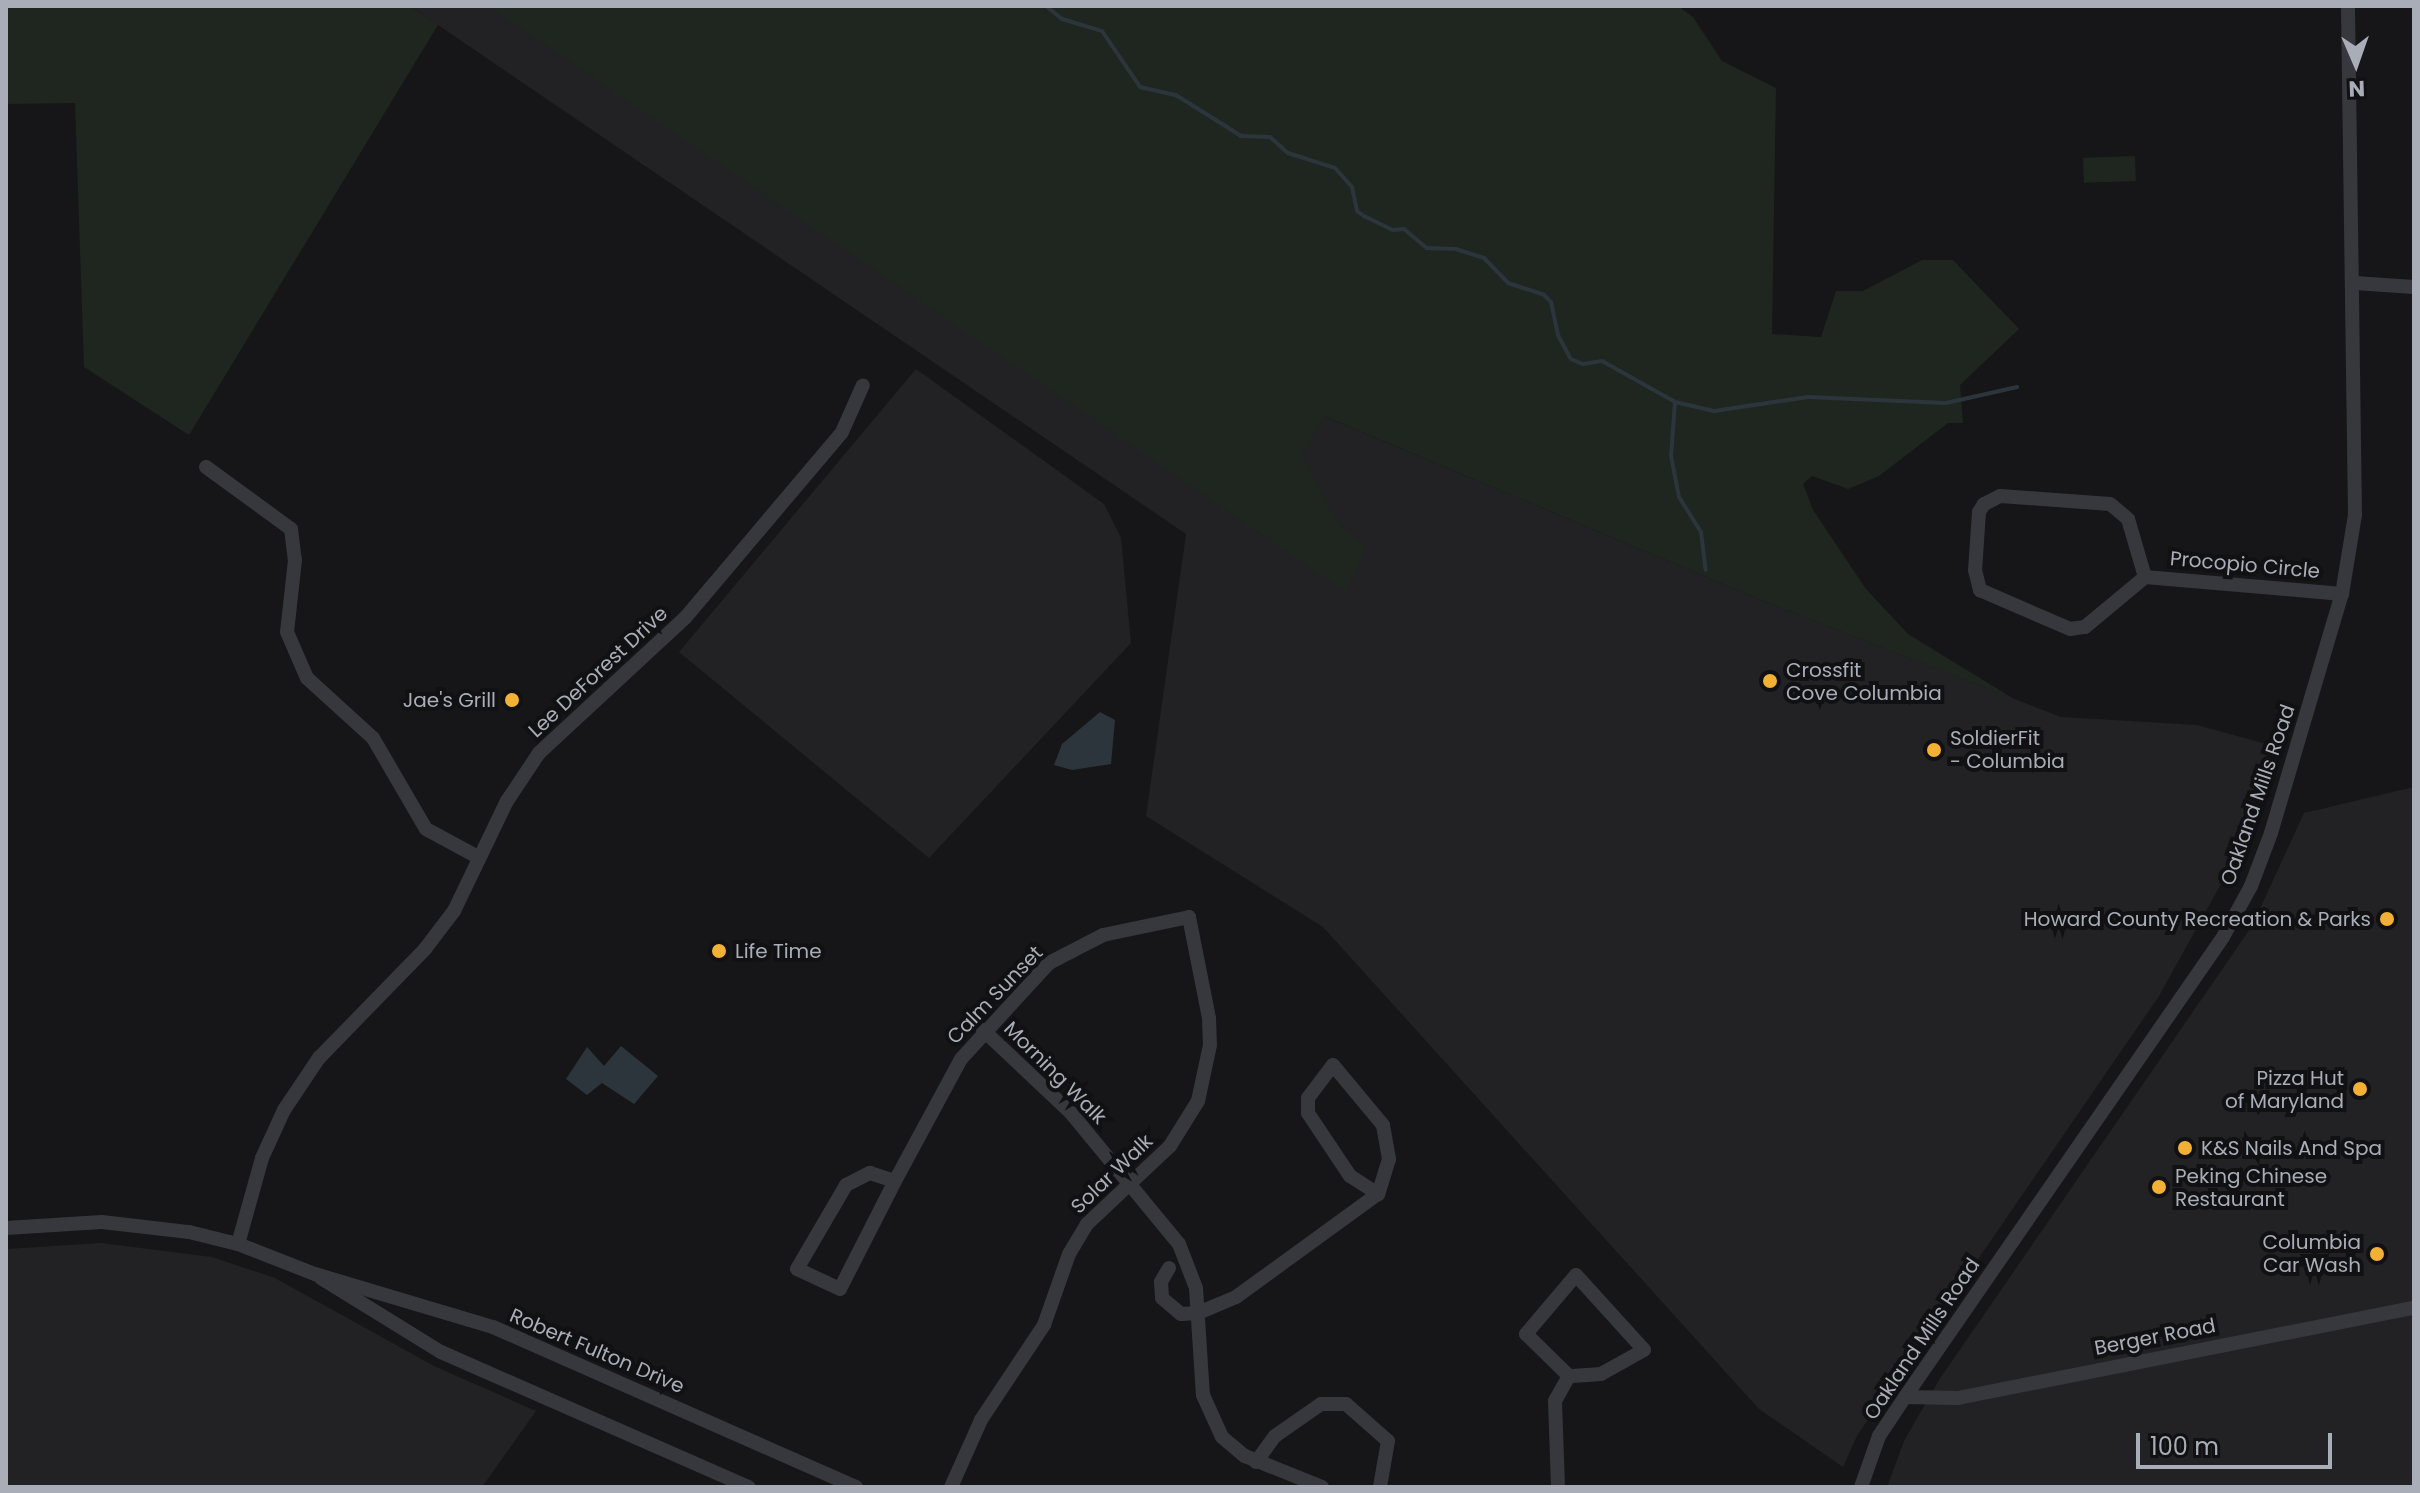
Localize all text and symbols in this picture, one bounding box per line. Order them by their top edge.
north arrow [2316,24,2396,104]
text: N [2348,73,2366,104]
street label: Procopio Circle [2169,546,2321,584]
street label: Lee DeForest Drive [524,601,672,743]
place label: Crossfit Cove Columbia [1786,658,1942,705]
marker: Crossfit Cove Columbia [1761,672,1779,690]
place label: Jae's Grill [403,688,496,712]
marker: Jae's Grill [503,691,521,709]
street label: Oakland Mills Road [2216,702,2300,888]
place label: SoldierFit - Columbia [1950,726,2065,773]
marker: SoldierFit - Columbia [1925,741,1943,759]
place label: Howard County Recreation & Parks [2024,907,2371,931]
marker: Howard County Recreation & Parks [2378,910,2396,928]
place label: Life Time [735,939,822,963]
street label: Calm Sunset [942,941,1048,1049]
marker: Life Time [710,942,728,960]
street label: Morning Walk [999,1017,1111,1129]
place label: Pizza Hut of Maryland [2225,1066,2344,1113]
marker: Pizza Hut of Maryland [2351,1080,2369,1098]
street label: Solar Walk [1066,1129,1158,1219]
place label: K&S Nails And Spa [2201,1136,2382,1160]
marker: K&S Nails And Spa [2176,1139,2194,1157]
place label: Peking Chinese Restaurant [2175,1164,2327,1211]
marker: Peking Chinese Restaurant [2150,1178,2168,1196]
place label: Columbia Car Wash [2262,1230,2361,1277]
marker: Columbia Car Wash [2368,1245,2386,1263]
street label: Oakland Mills Road [1859,1254,1985,1424]
street label: Robert Fulton Drive [506,1303,688,1399]
street label: Berger Road [2092,1314,2218,1360]
scale bar [2140,1417,2336,1467]
text: 100 m [2150,1430,2219,1463]

